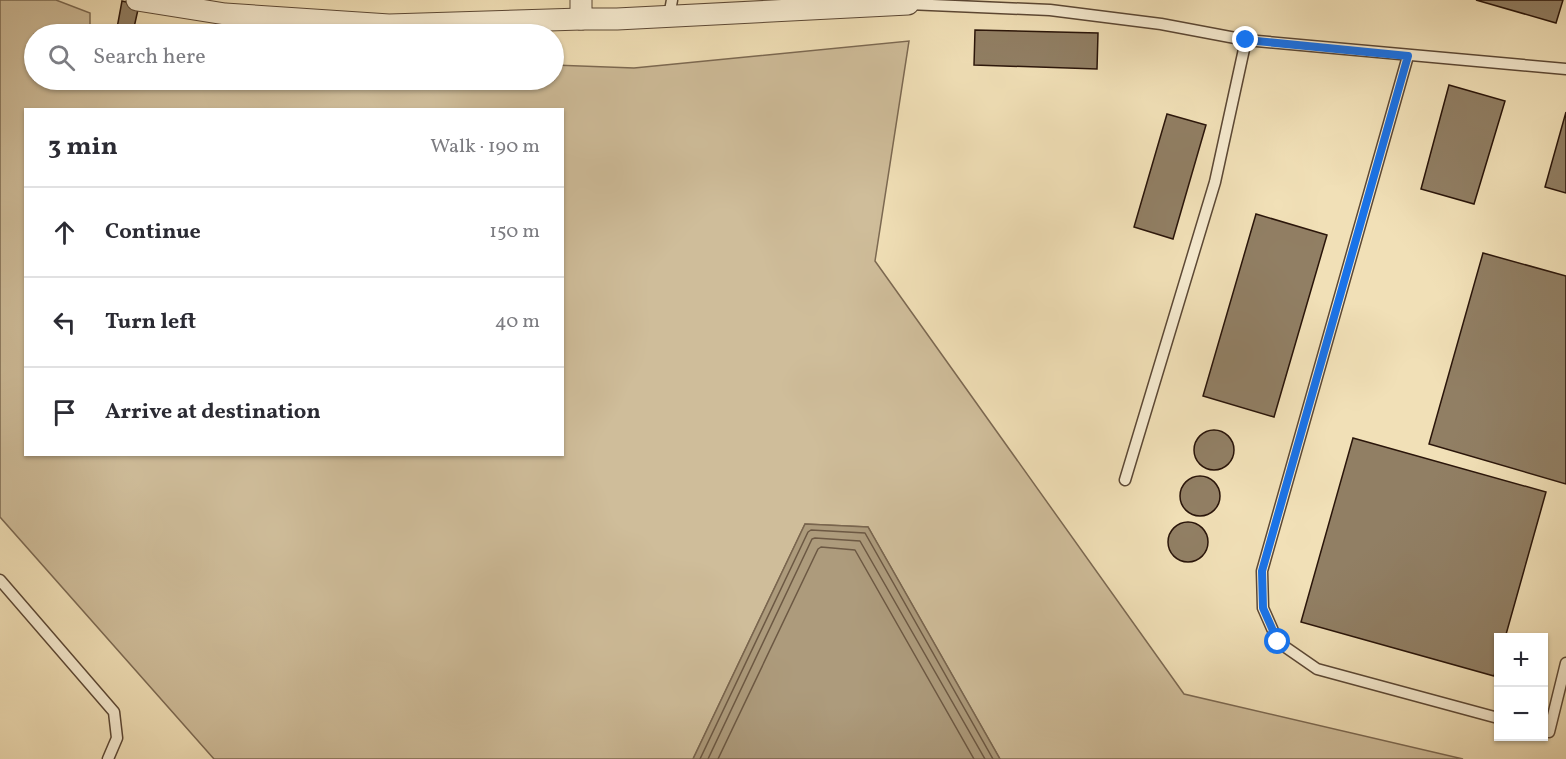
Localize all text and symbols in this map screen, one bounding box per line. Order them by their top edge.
search box [24,24,564,90]
route end [1232,26,1258,52]
icon: search [45,41,78,74]
text: Search here [93,42,206,73]
text: 3 min [48,129,118,165]
text: Walk · 190 m [430,133,540,161]
icon: ahead [48,216,81,249]
text: Continue [105,217,201,248]
text: 150 m [489,218,540,246]
icon: left [48,306,81,339]
text: Turn left [105,307,196,338]
text: 40 m [495,308,540,336]
icon: arrive [48,396,81,429]
text: Arrive at destination [105,397,321,428]
route start [1264,628,1290,654]
map controls [1494,633,1548,741]
button: + [1494,633,1548,687]
button: − [1494,687,1548,741]

